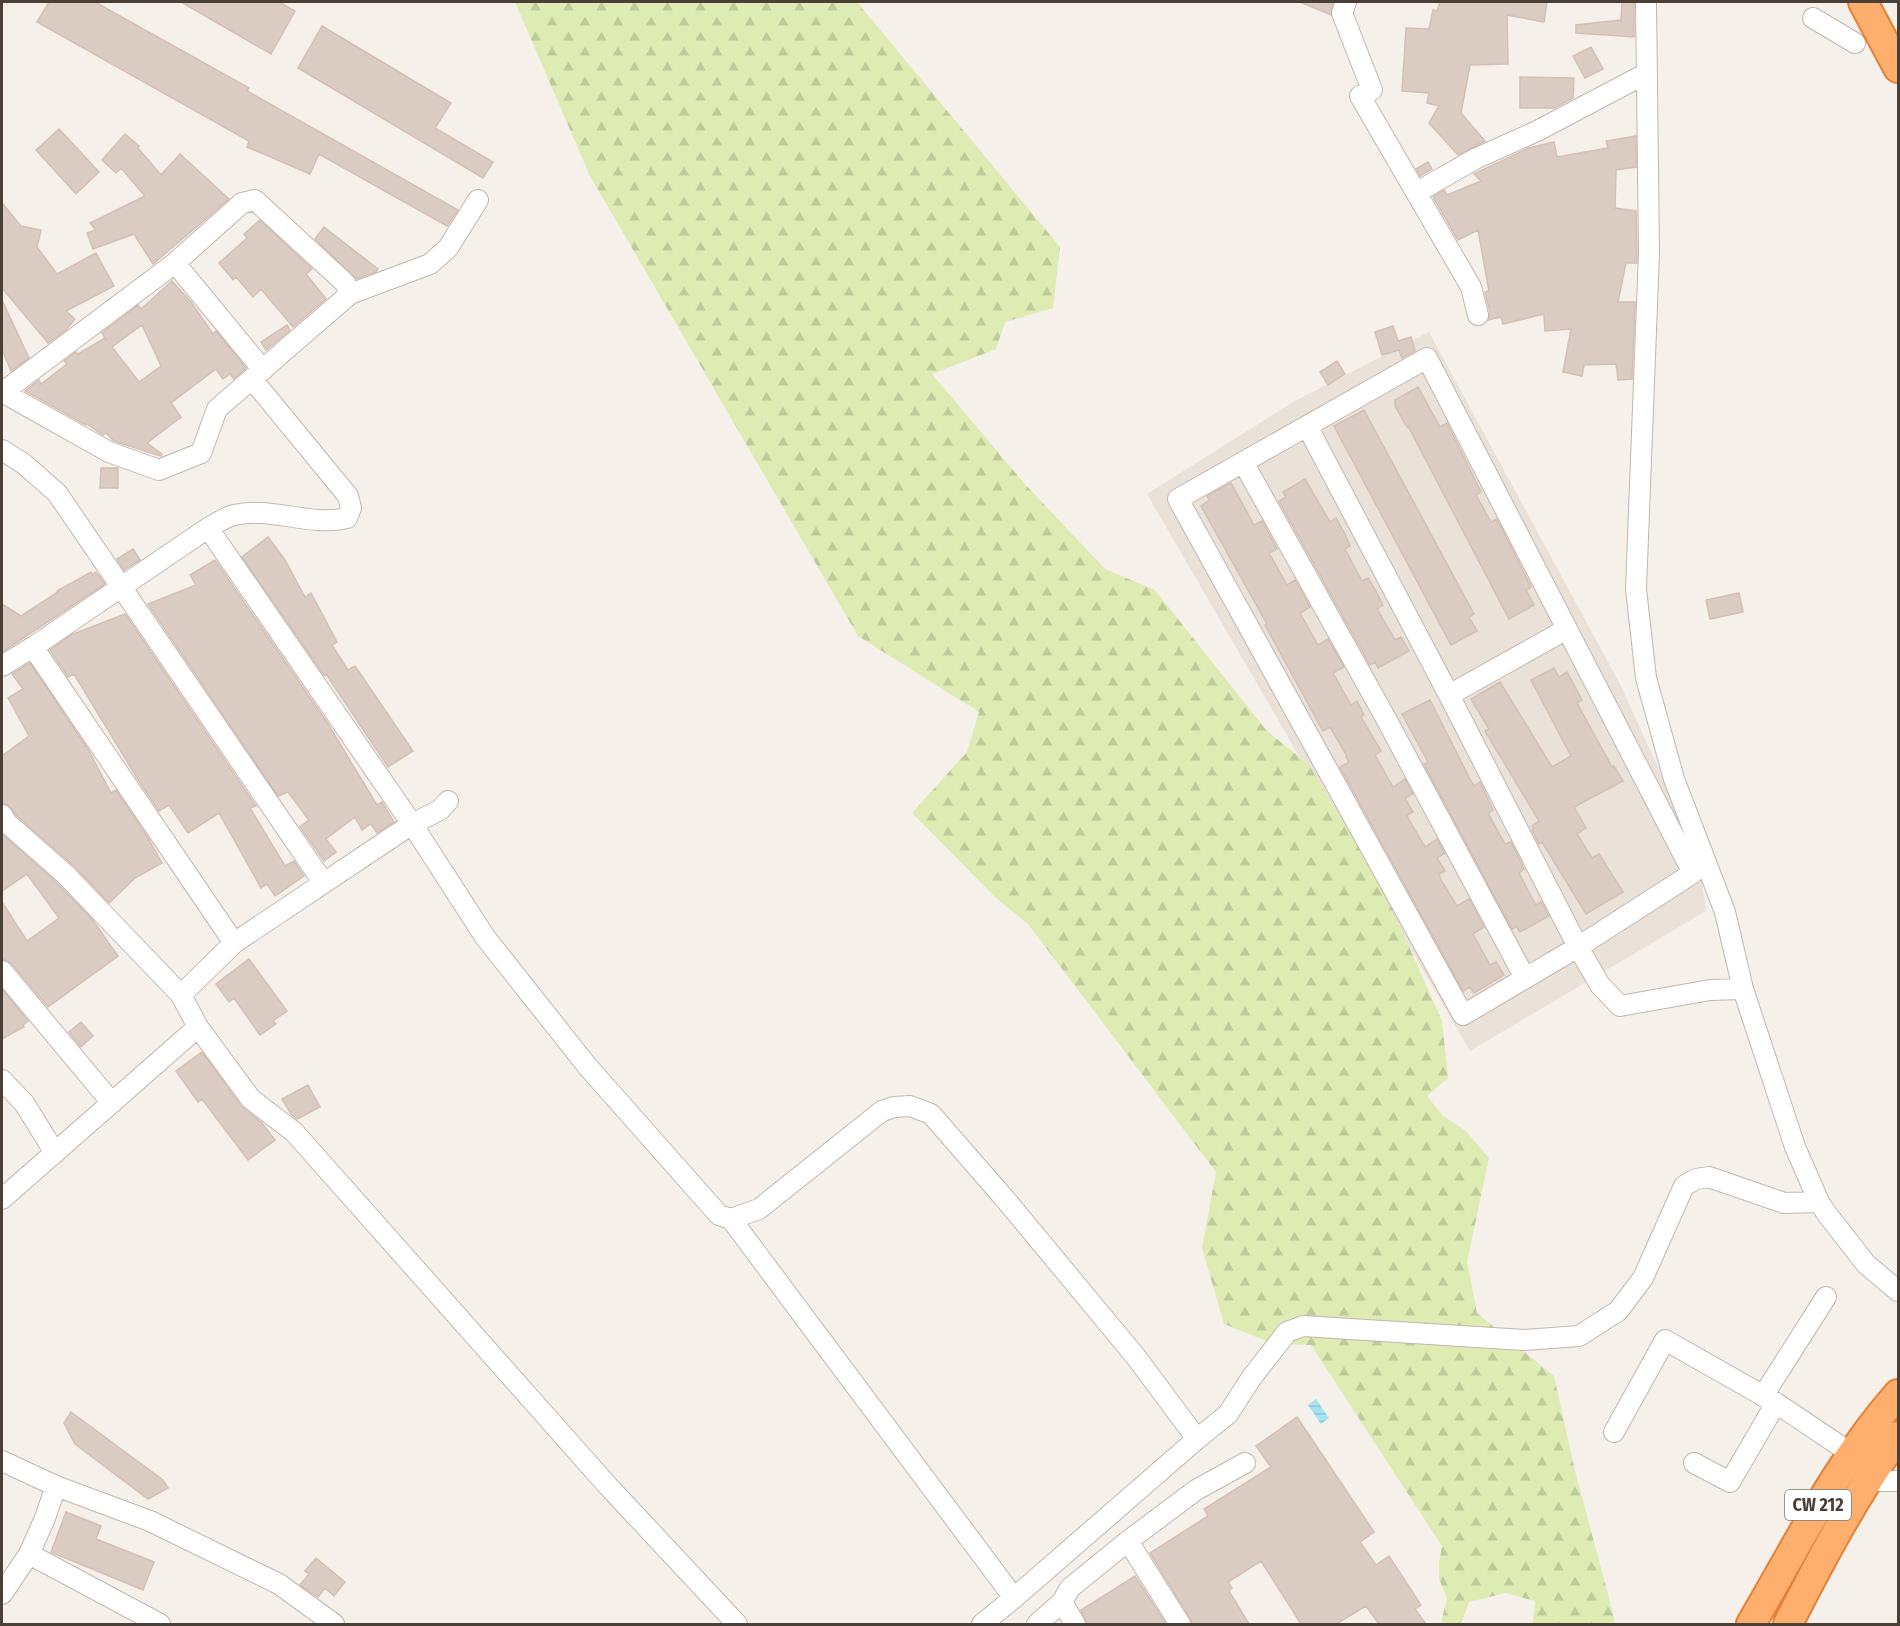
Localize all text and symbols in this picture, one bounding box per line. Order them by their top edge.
road number: CW 212 [1785,1490,1851,1520]

